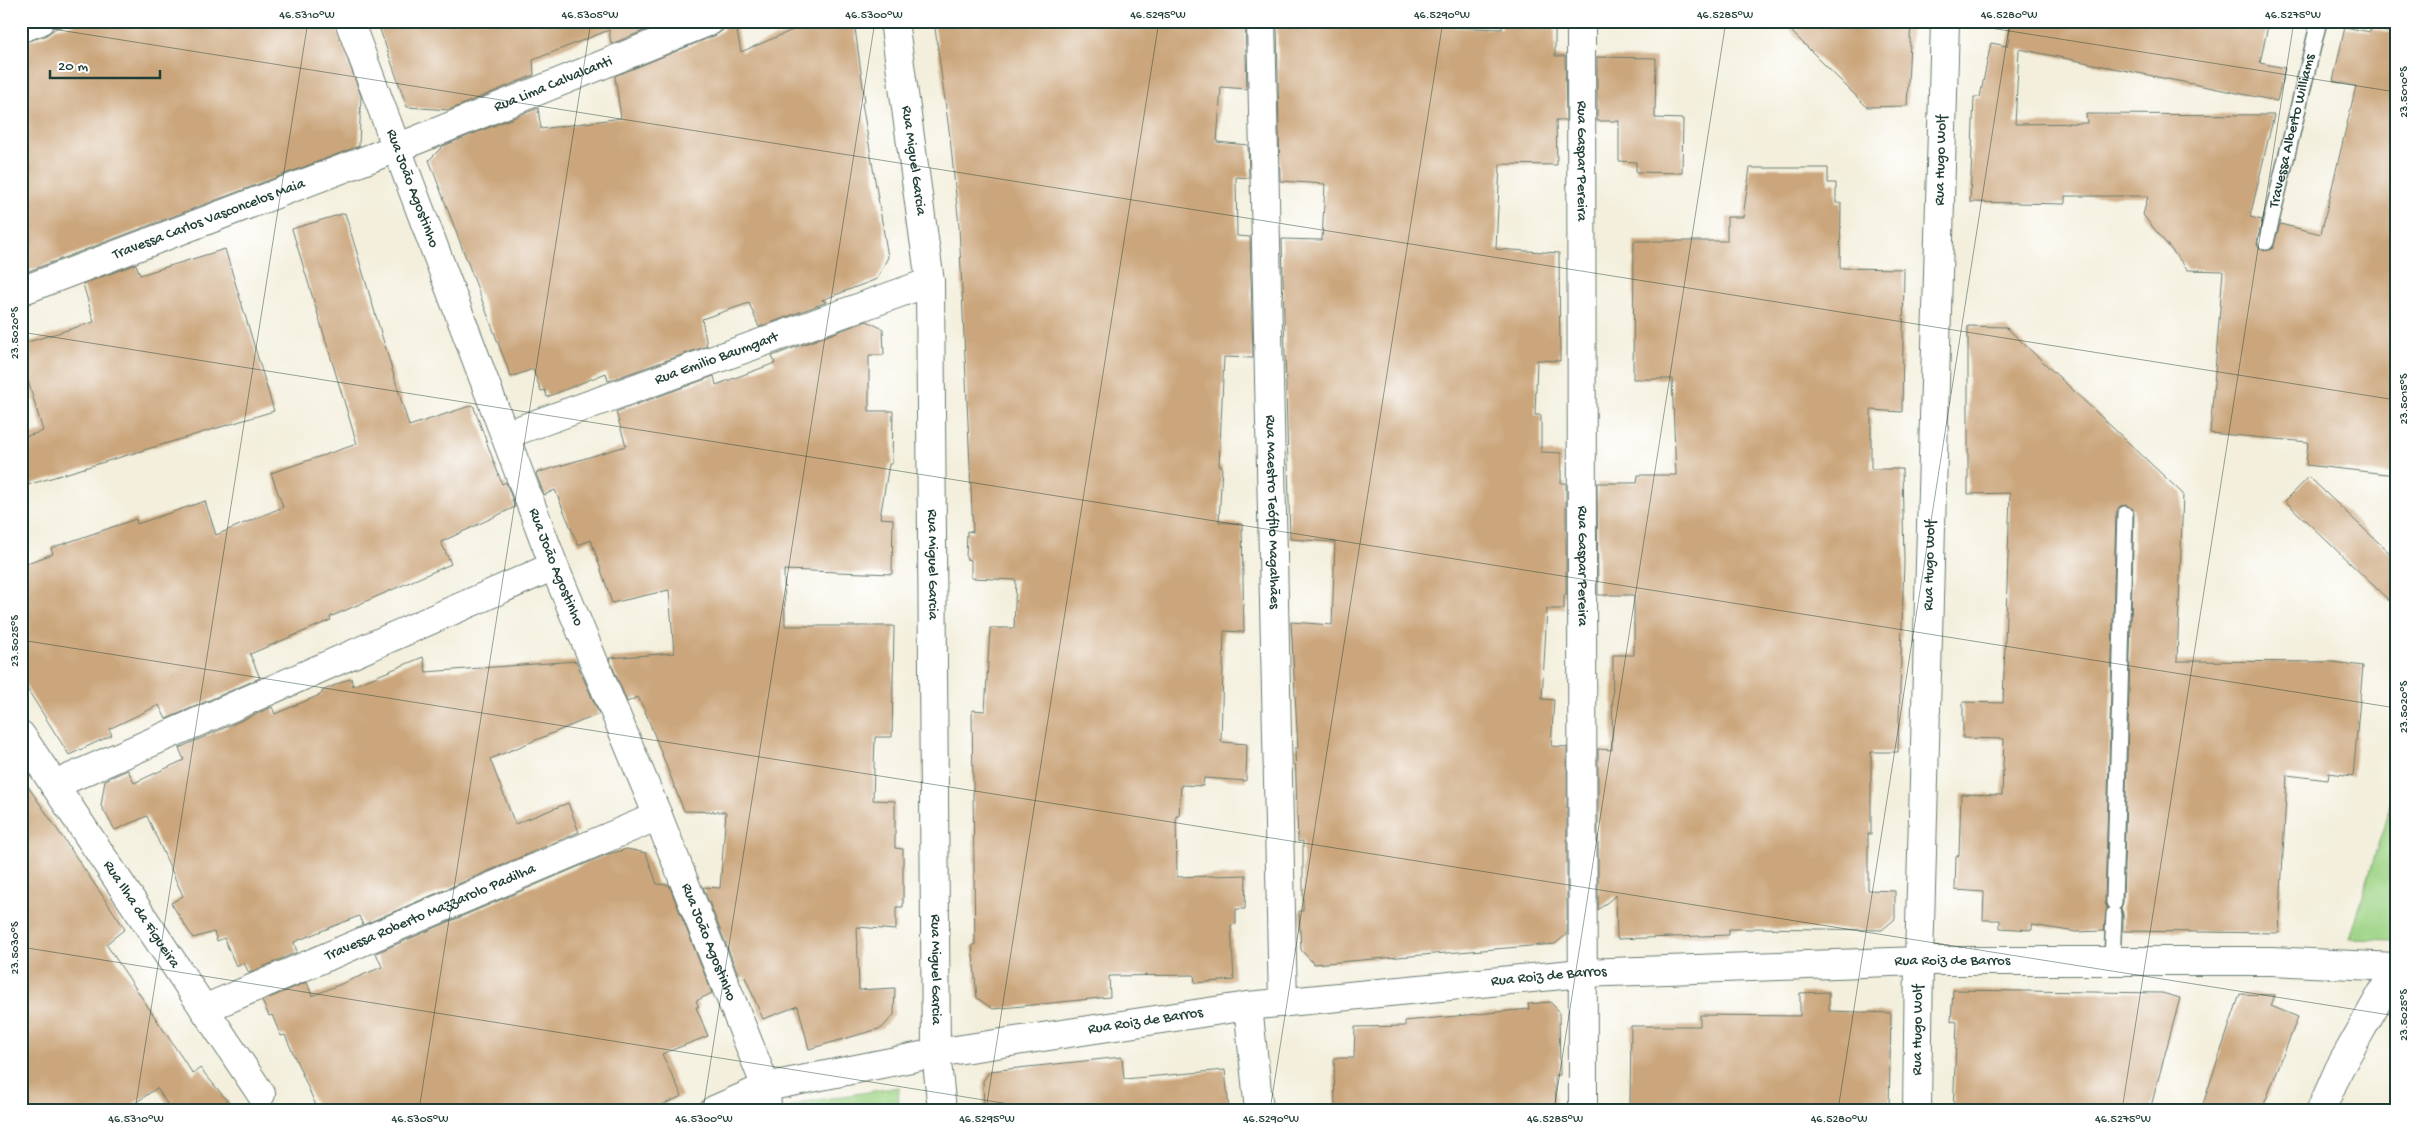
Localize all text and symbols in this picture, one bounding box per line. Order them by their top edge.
text: 46.5310°W [279,9,335,23]
text: 46.5305°W [562,9,618,23]
text: 46.5300°W [845,9,903,23]
text: 46.5295°W [1130,9,1186,23]
text: 46.5290°W [1414,9,1470,23]
text: 46.5285°W [1697,9,1753,23]
text: 46.5280°W [1981,9,2037,23]
text: 46.5275°W [2265,9,2321,23]
scale bar [50,48,160,80]
street label: Travessa Alberto Williams [2265,52,2320,211]
street label: Rua Lima Calvalcanti [492,53,615,117]
text: 20 m [58,58,88,76]
text: 23.5010°S [2398,66,2412,118]
street label: Rua Gaspar Pereira [1572,101,1590,222]
street label: Rua Miguel Garcia [897,105,930,217]
street label: Rua Hugo Wolf [1931,113,1951,206]
street label: Rua João Agostinho [382,127,443,251]
street label: Travessa Carlos Vasconcelos Maia [109,175,308,265]
text: 23.5020°S [9,306,23,359]
street label: Rua Emilio Baumgart [652,328,783,389]
text: 23.5015°S [2398,373,2412,425]
street label: Rua Maestro Teófilo Magalhães [1261,415,1283,610]
street label: Rua João Agostinho [524,506,587,629]
street label: Rua Gaspar Pereira [1573,506,1591,627]
street label: Rua Miguel Garcia [923,509,942,621]
street label: Rua Hugo Wolf [1920,518,1940,611]
text: 23.5025°S [9,614,23,667]
text: 23.5020°S [2398,680,2412,733]
street label: Rua Ilha da Figueira [99,857,184,972]
street label: Travessa Roberto Mazzarolo Padilha [321,860,539,966]
street label: Rua João Agostinho [677,881,740,1004]
street label: Rua Miguel Garcia [926,914,945,1026]
text: 23.5030°S [9,921,23,975]
street label: Rua Roiz de Barros [1894,952,2011,971]
street label: Rua Roiz de Barros [1490,963,1607,991]
street label: Rua Hugo Wolf [1908,983,1928,1076]
text: 23.5025°S [2398,988,2412,1041]
street label: Rua Roiz de Barros [1087,1004,1205,1039]
text: 46.5310°W [108,1113,164,1127]
text: 46.5305°W [392,1113,448,1127]
text: 46.5300°W [675,1113,733,1127]
text: 46.5295°W [959,1113,1015,1127]
text: 46.5290°W [1243,1113,1299,1127]
text: 46.5285°W [1527,1113,1583,1127]
text: 46.5280°W [1811,1113,1867,1127]
text: 46.5275°W [2095,1113,2151,1127]

